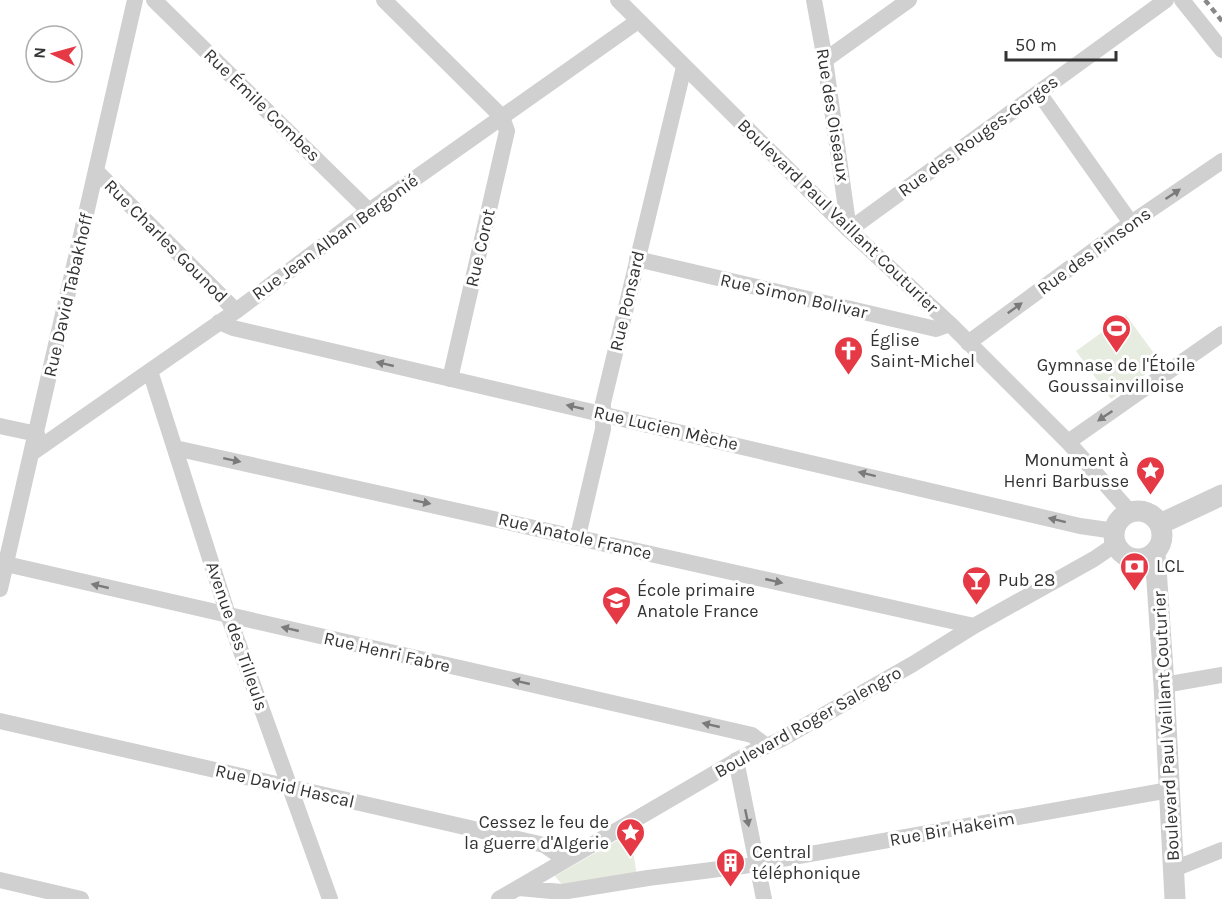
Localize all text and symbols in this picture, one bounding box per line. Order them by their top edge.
north arrow [24,24,84,84]
scale bar [1006,24,1116,62]
text: 50 m [1015,34,1057,56]
street label: Rue Émile Combes [199,43,326,166]
text: N [30,46,50,59]
street label: Rue des Oiseaux [812,47,854,183]
street label: Rue des Rouges-Gorges [894,71,1062,201]
street label: Boulevard Paul Vaillant Couturier [733,114,943,318]
street label: Rue Jean Alban Bergonié [248,169,422,305]
street label: Rue Charles Gounod [100,175,232,307]
one-way arrow [1165,188,1181,200]
street label: Rue des Pinsons [1033,202,1155,300]
street label: Rue Corot [460,207,500,289]
street label: Rue David Tabakhoff [38,210,98,379]
street label: Rue Ponsard [605,249,649,353]
street label: Rue Simon Bolivar [718,268,870,324]
one-way arrow [1007,302,1023,314]
sports icon: Gymnase de l'Étoile Goussainvilloise [1100,312,1132,354]
place label: Église Saint-Michel [870,328,975,372]
church icon: Église Saint-Michel [833,334,865,376]
place label: Gymnase de l'Étoile Goussainvilloise [1037,353,1195,397]
one-way arrow [376,358,394,368]
street label: Rue Lucien Mèche [592,401,740,455]
one-way arrow [566,402,584,412]
one-way arrow [1097,410,1113,421]
place label: Monument à Henri Barbusse [1003,449,1129,492]
place icon: Monument à Henri Barbusse [1134,454,1166,496]
one-way arrow [223,456,242,465]
one-way arrow [858,469,877,479]
one-way arrow [413,498,432,507]
street label: Rue Anatole France [496,508,654,564]
one-way arrow [1047,515,1066,524]
bank icon: LCL [1119,550,1151,592]
place label: LCL [1156,555,1184,577]
street label: Avenue des Tilleuls [201,559,273,713]
bar icon: Pub 28 [961,564,993,606]
place label: Pub 28 [998,569,1055,591]
one-way arrow [765,576,784,586]
place label: École primaire Anatole France [637,578,759,622]
one-way arrow [90,581,109,590]
school or university icon: École primaire Anatole France [600,584,632,626]
street label: Boulevard Paul Vaillant Couturier [1148,590,1184,862]
one-way arrow [281,624,299,634]
street label: Rue Henri Fabre [322,627,452,677]
street label: Boulevard Roger Salengro [711,661,905,783]
one-way arrow [511,677,530,686]
one-way arrow [702,720,721,730]
street label: Rue David Hascal [213,759,357,813]
street label: Rue Bir Hakeim [888,807,1016,851]
one-way arrow [743,809,752,828]
place label: Cessez le feu de la guerre d'Algerie [464,811,609,854]
place icon: Cessez le feu de la guerre d'Algerie [614,816,646,858]
place label: Central téléphonique [752,841,860,884]
building icon: Central téléphonique [715,846,747,888]

